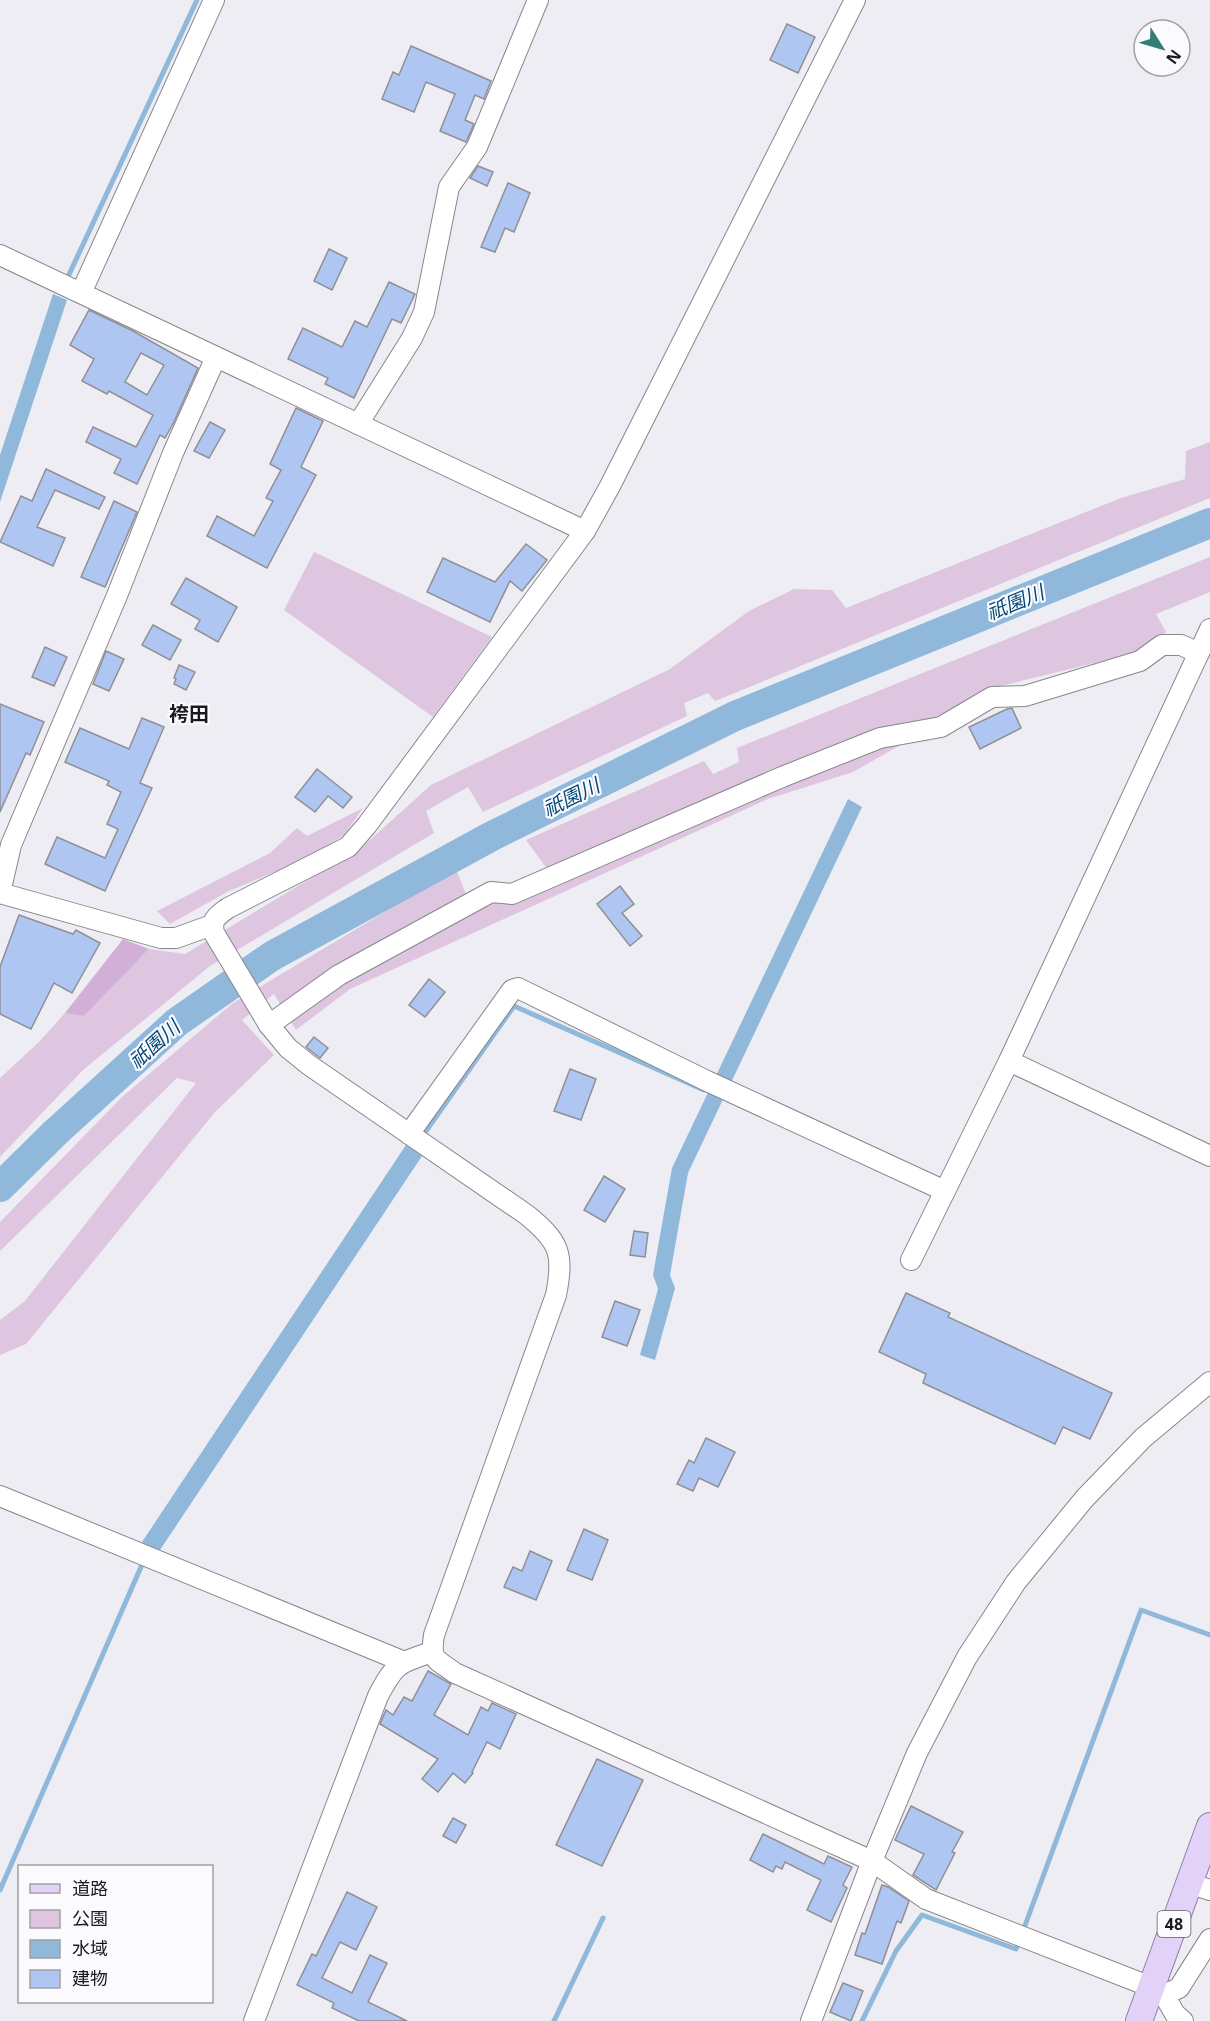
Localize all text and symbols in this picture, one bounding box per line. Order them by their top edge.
north arrow [1132,18,1192,78]
text: N [1161,45,1187,69]
water label: 祇園川 [982,577,1050,626]
district label: 袴田 [169,700,209,727]
water label: 祇園川 [538,771,606,822]
water label: 祇園川 [123,1013,187,1074]
legend [18,1865,213,2003]
text: 道路 [72,1876,108,1900]
text: 公園 [72,1906,108,1930]
road number: 48 [1158,1911,1190,1937]
text: 水域 [72,1936,108,1960]
text: 建物 [72,1966,108,1990]

